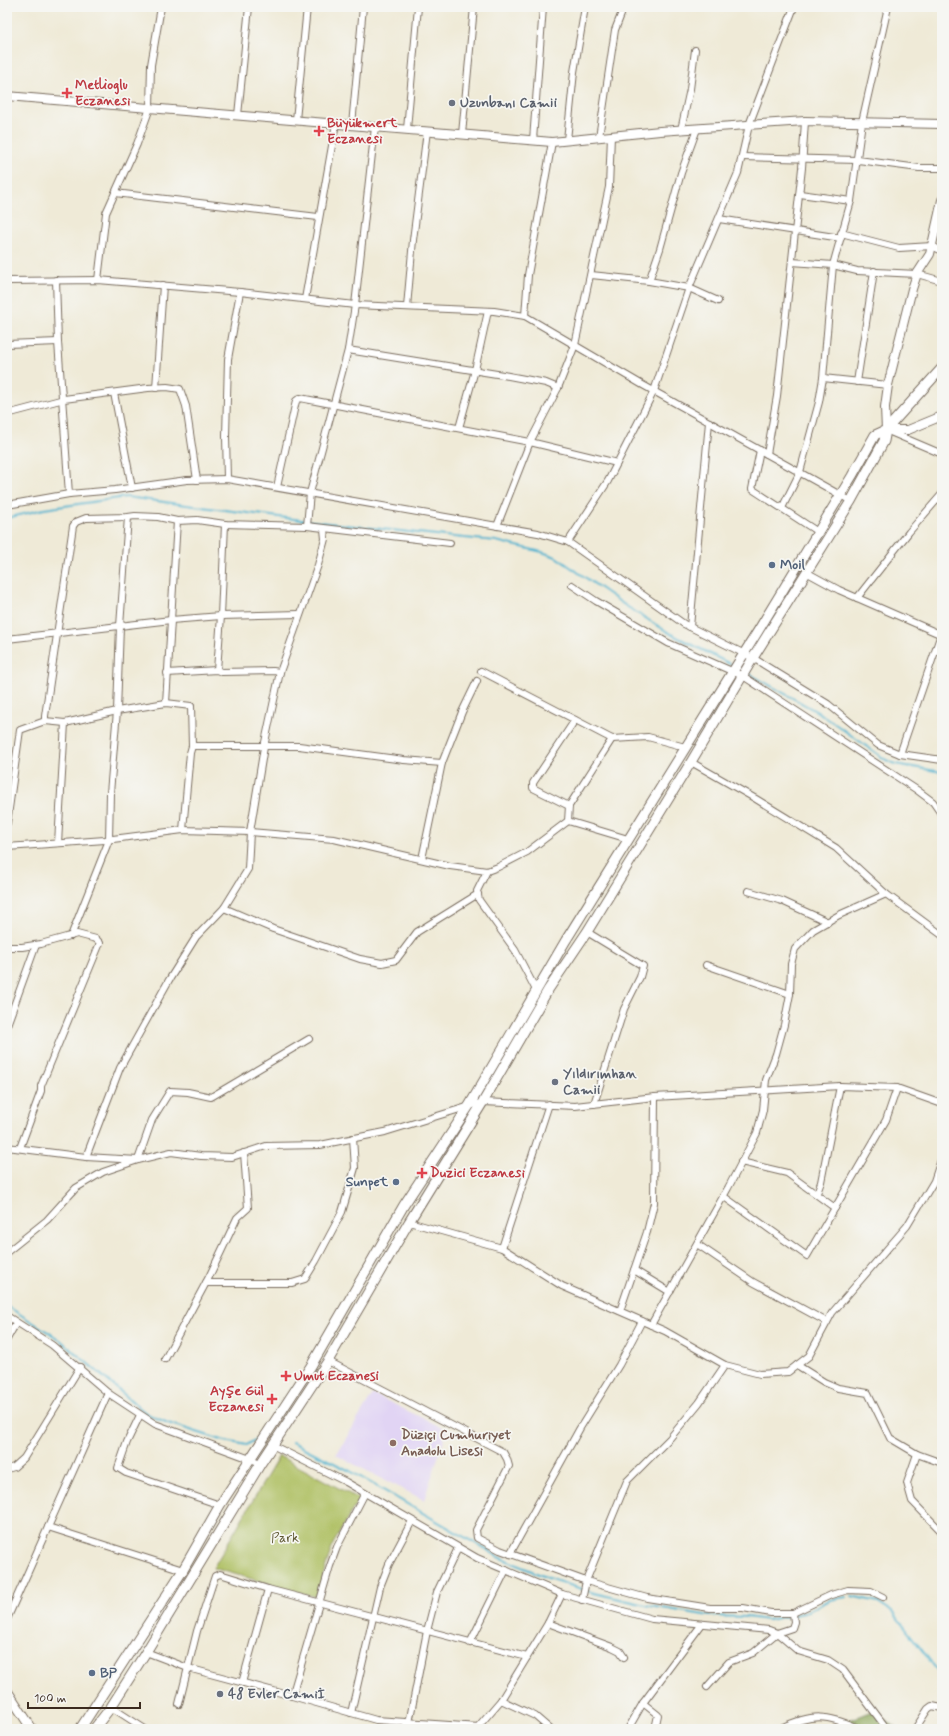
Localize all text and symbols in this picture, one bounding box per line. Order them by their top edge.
place label: Metlioglu Eczanesi [75,76,131,110]
marker: Metlioglu Eczanesi [62,88,72,98]
place label: Uzunbanı Camii [460,94,557,112]
marker: Uzunbanı Camii [447,98,457,108]
place label: Büyükmert Eczanesi [327,114,398,148]
marker: Büyükmert Eczanesi [314,126,324,136]
place label: Moil [780,556,806,574]
marker: Moil [767,560,777,570]
place label: Yıldırımhan Camii [563,1065,638,1099]
marker: Yıldırımhan Camii [550,1077,560,1087]
place label: Duzici Eczanesi [430,1164,525,1182]
marker: Duzici Eczanesi [417,1168,427,1178]
place label: Sunpet [346,1173,389,1191]
marker: Sunpet [391,1177,401,1187]
place label: Umut Eczanesi [294,1367,379,1385]
marker: Umut Eczanesi [281,1371,291,1381]
place label: Ayşe Gül Eczanesi [208,1382,264,1416]
marker: Ayşe Gül Eczanesi [267,1394,277,1404]
place label: Düziçi Cumhuriyet Anadolu Lisesi [401,1426,512,1460]
marker: Düziçi Cumhuriyet Anadolu Lisesi [388,1438,398,1448]
park label: Park [271,1529,299,1547]
place label: BP [100,1664,118,1682]
marker: BP [87,1668,97,1678]
scale bar [28,1684,140,1710]
place label: 48 Evler Camiİ [228,1685,326,1703]
marker: 48 Evler Camiİ [215,1689,225,1699]
text: 100 m [34,1691,66,1707]

